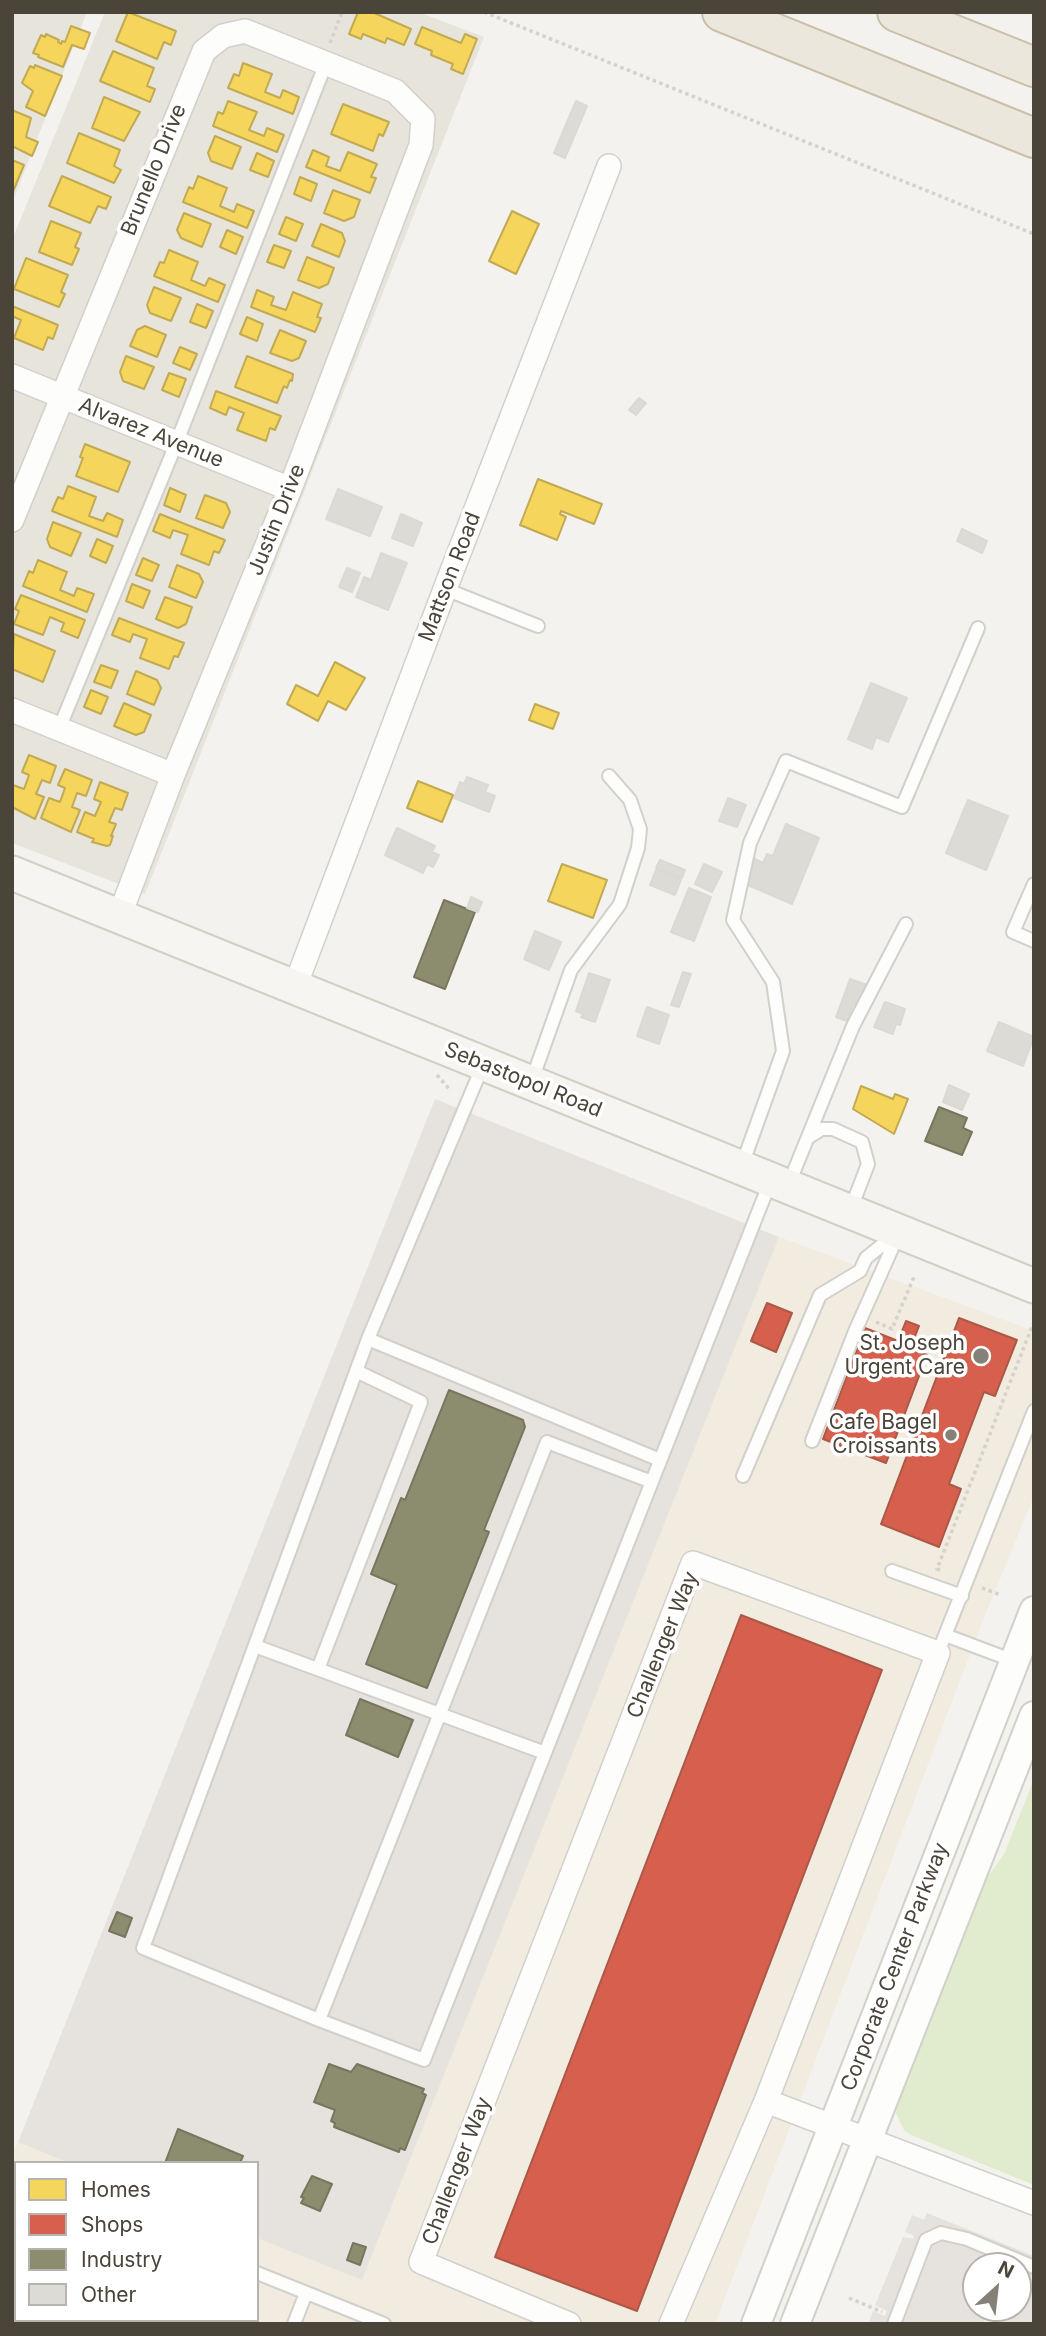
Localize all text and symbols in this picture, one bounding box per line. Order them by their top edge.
street label: Brunello Drive [116,101,192,239]
street label: Alvarez Avenue [75,392,227,474]
street label: Justin Drive [243,461,311,579]
street label: Mattson Road [414,509,486,645]
street label: Sebastopol Road [440,1037,606,1123]
place label: St. Joseph Urgent Care [845,1331,965,1381]
marker: St. Joseph Urgent Care [971,1346,991,1366]
place label: Cafe Bagel Croissants [829,1410,937,1460]
marker: Cafe Bagel Croissants [943,1427,959,1443]
street label: Challenger Way [622,1568,704,1722]
street label: Corporate Center Parkway [836,1839,954,2095]
street label: Challenger Way [417,2094,497,2248]
legend [14,2161,259,2322]
text: Homes [81,2177,151,2202]
text: Shops [81,2212,143,2237]
text: Industry [81,2247,162,2272]
north arrow [962,2252,1032,2322]
text: N [994,2256,1018,2283]
text: Other [81,2282,137,2307]

